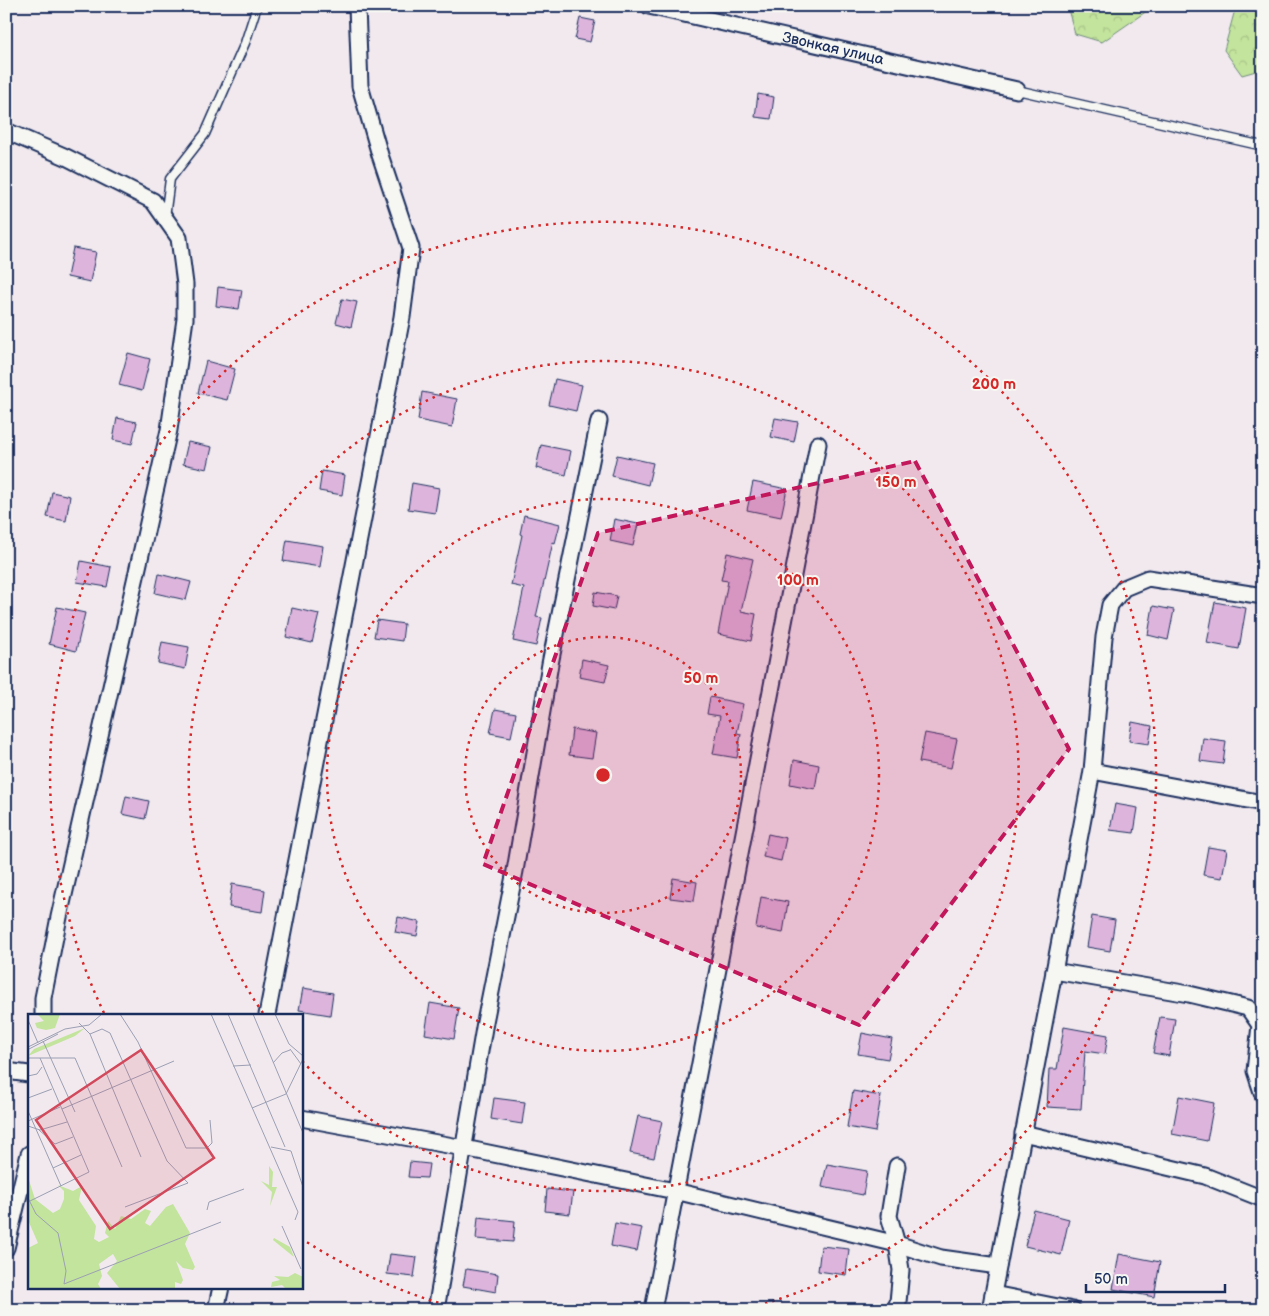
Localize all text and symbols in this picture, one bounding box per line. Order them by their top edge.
street label: Звонкая улица [781,28,886,69]
text: 200 m [972,375,1016,394]
text: 150 m [875,473,917,492]
text: 100 m [777,571,819,590]
text: 50 m [684,669,719,688]
centre of rings [594,766,612,784]
inset map [28,1014,302,1288]
scale bar [1086,1261,1225,1293]
text: 50 m [1094,1270,1128,1289]

